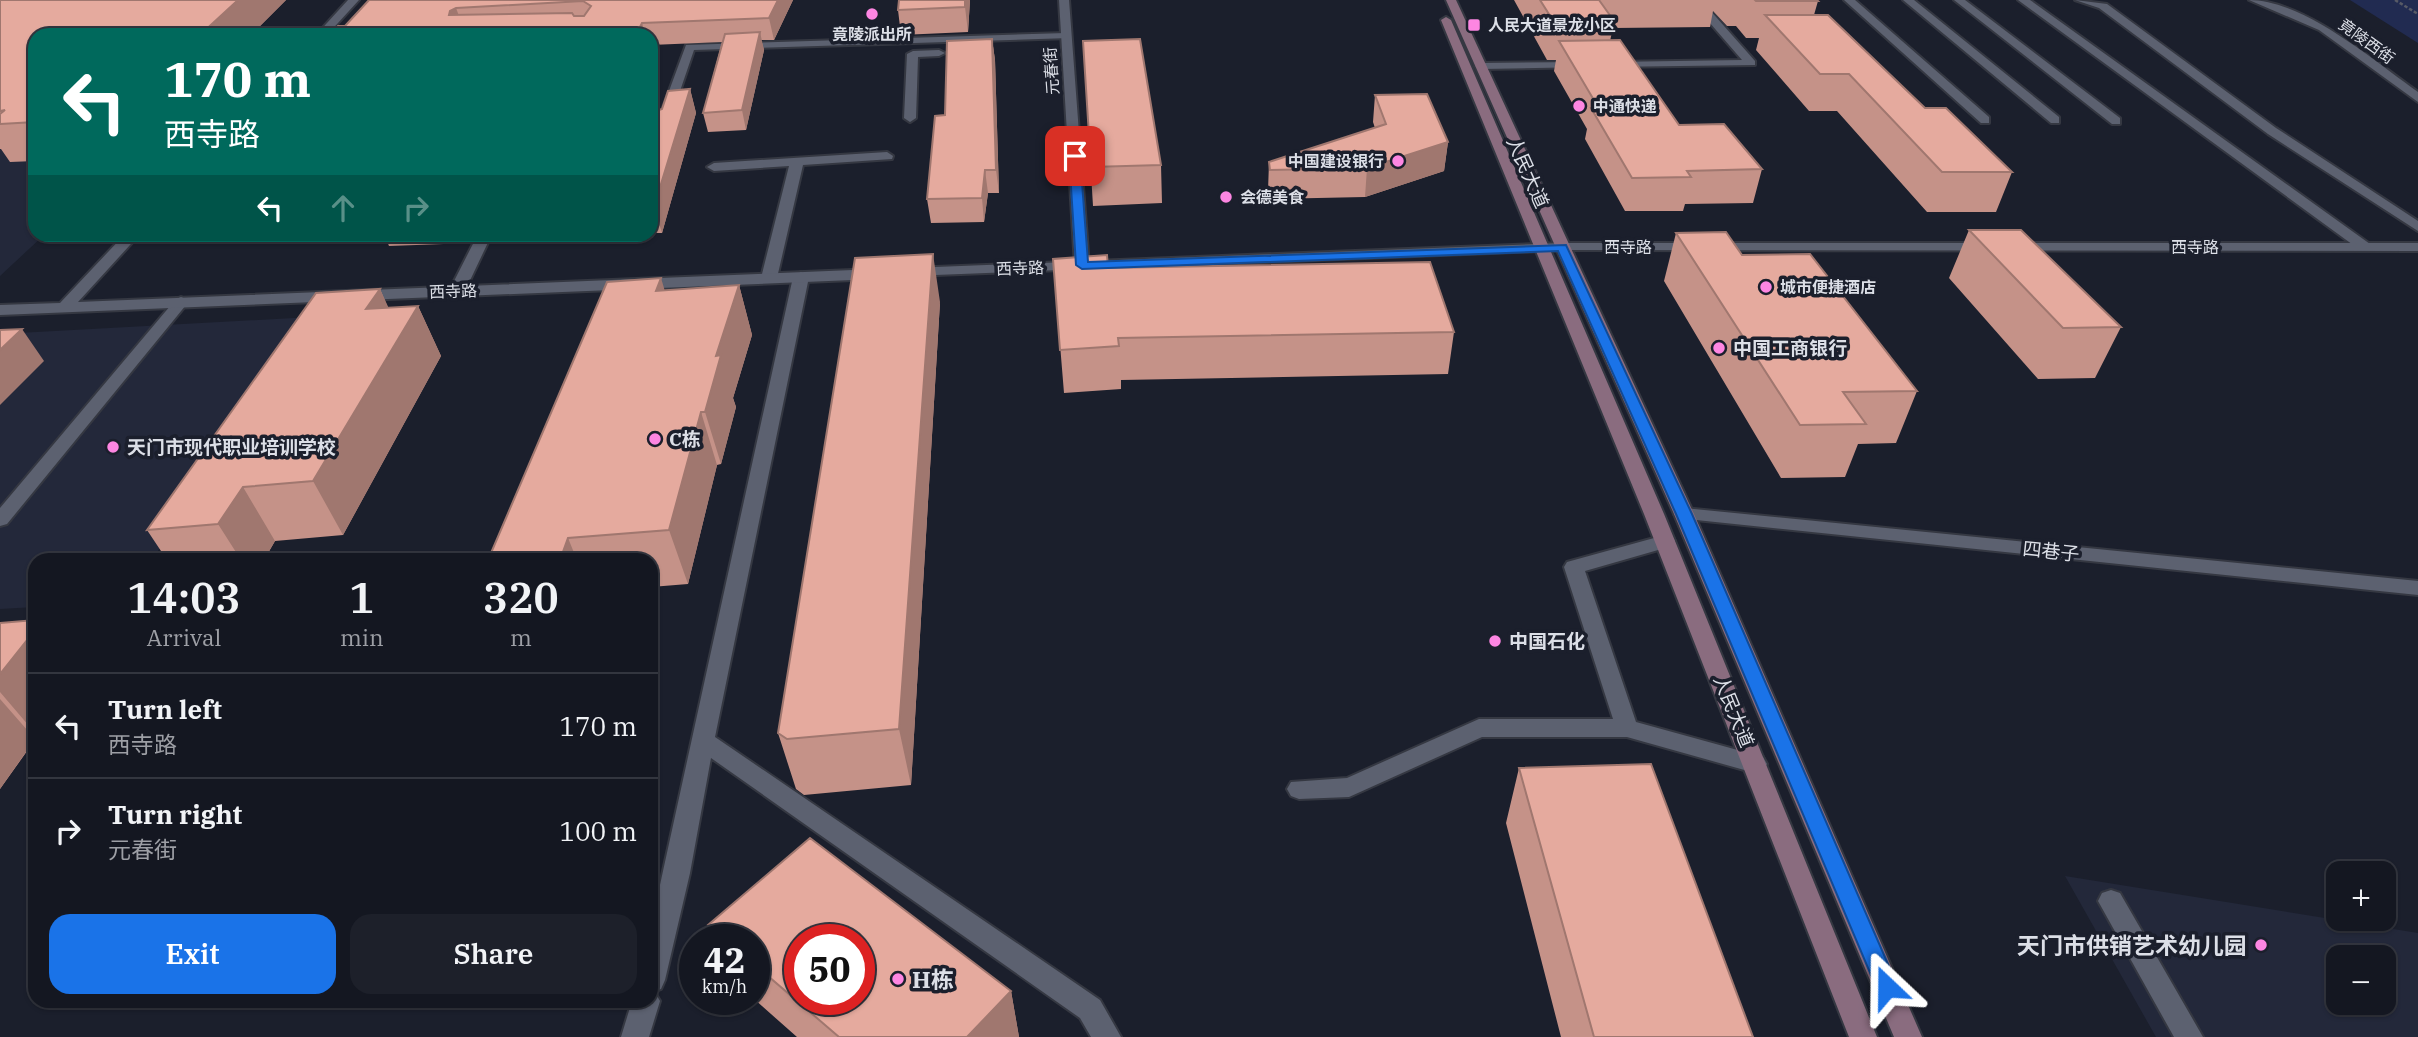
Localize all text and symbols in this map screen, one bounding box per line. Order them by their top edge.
marker: 竟陵派出所 [864,6,880,22]
street label: 竟陵西街 [2335,14,2399,68]
place label: 人民大道景龙小区 [1488,15,1616,35]
marker: 人民大道景龙小区 [1466,17,1482,33]
place label: 竟陵派出所 [832,24,912,44]
street label: 元春街 [1039,46,1063,96]
text: 170 m [164,47,311,110]
icon: left [49,56,140,147]
place label: 中通快递 [1593,96,1657,116]
marker: 中通快递 [1571,98,1587,114]
text: 西寺路 [164,113,260,155]
pin [1045,126,1105,186]
street label: 人民大道 [1502,132,1554,212]
icon: arrive [1056,137,1094,175]
place label: 中国建设银行 [1288,151,1384,171]
marker: 中国建设银行 [1390,153,1406,169]
place label: 会德美食 [1240,187,1305,207]
icon: left [251,189,289,227]
icon: ahead [324,189,362,227]
icon: right [397,189,435,227]
marker: 会德美食 [1218,189,1234,205]
street label: 西寺路 [1604,237,1652,257]
street label: 西寺路 [2171,237,2219,257]
street label: 西寺路 [996,257,1044,279]
place label: 城市便捷酒店 [1780,277,1876,297]
marker: 城市便捷酒店 [1758,279,1774,295]
street label: 西寺路 [429,280,477,302]
place label: 中国工商银行 [1733,336,1847,360]
marker: 中国工商银行 [1711,340,1727,356]
place label: C栋 [669,427,701,451]
marker: C栋 [647,431,663,447]
place label: 天门市现代职业培训学校 [127,435,336,459]
marker: 天门市现代职业培训学校 [105,439,121,455]
street label: 四巷子 [2021,536,2081,566]
text: 14:03 [127,570,241,625]
text: 1 [349,570,374,625]
text: 320 [483,570,559,625]
text: Arrival [147,622,221,652]
text: min [340,622,384,652]
text: m [510,622,532,652]
place label: 中国石化 [1509,629,1585,653]
marker: 中国石化 [1487,633,1503,649]
street label: 人民大道 [1709,671,1759,751]
text: Turn left [108,692,222,726]
icon: left [49,707,87,745]
text: 170 m [559,709,637,743]
text: 西寺路 [108,729,177,759]
text: Turn right [108,797,242,831]
icon: right [49,812,87,850]
text: 100 m [559,814,637,848]
text: 元春街 [108,834,177,864]
map controls [2326,861,2396,1015]
button: + [2326,861,2396,931]
button: Exit [49,914,336,994]
button: Share [350,914,637,994]
speed limit sign: 50 [784,924,875,1015]
place label: 天门市供销艺术幼儿园 [2017,930,2247,960]
text: 42 [703,937,746,983]
marker: 天门市供销艺术幼儿园 [2253,937,2269,953]
button: − [2326,945,2396,1015]
position arrow [1850,950,1924,1024]
place label: H栋 [912,964,954,994]
marker: H栋 [890,971,906,987]
text: km/h [702,975,747,998]

